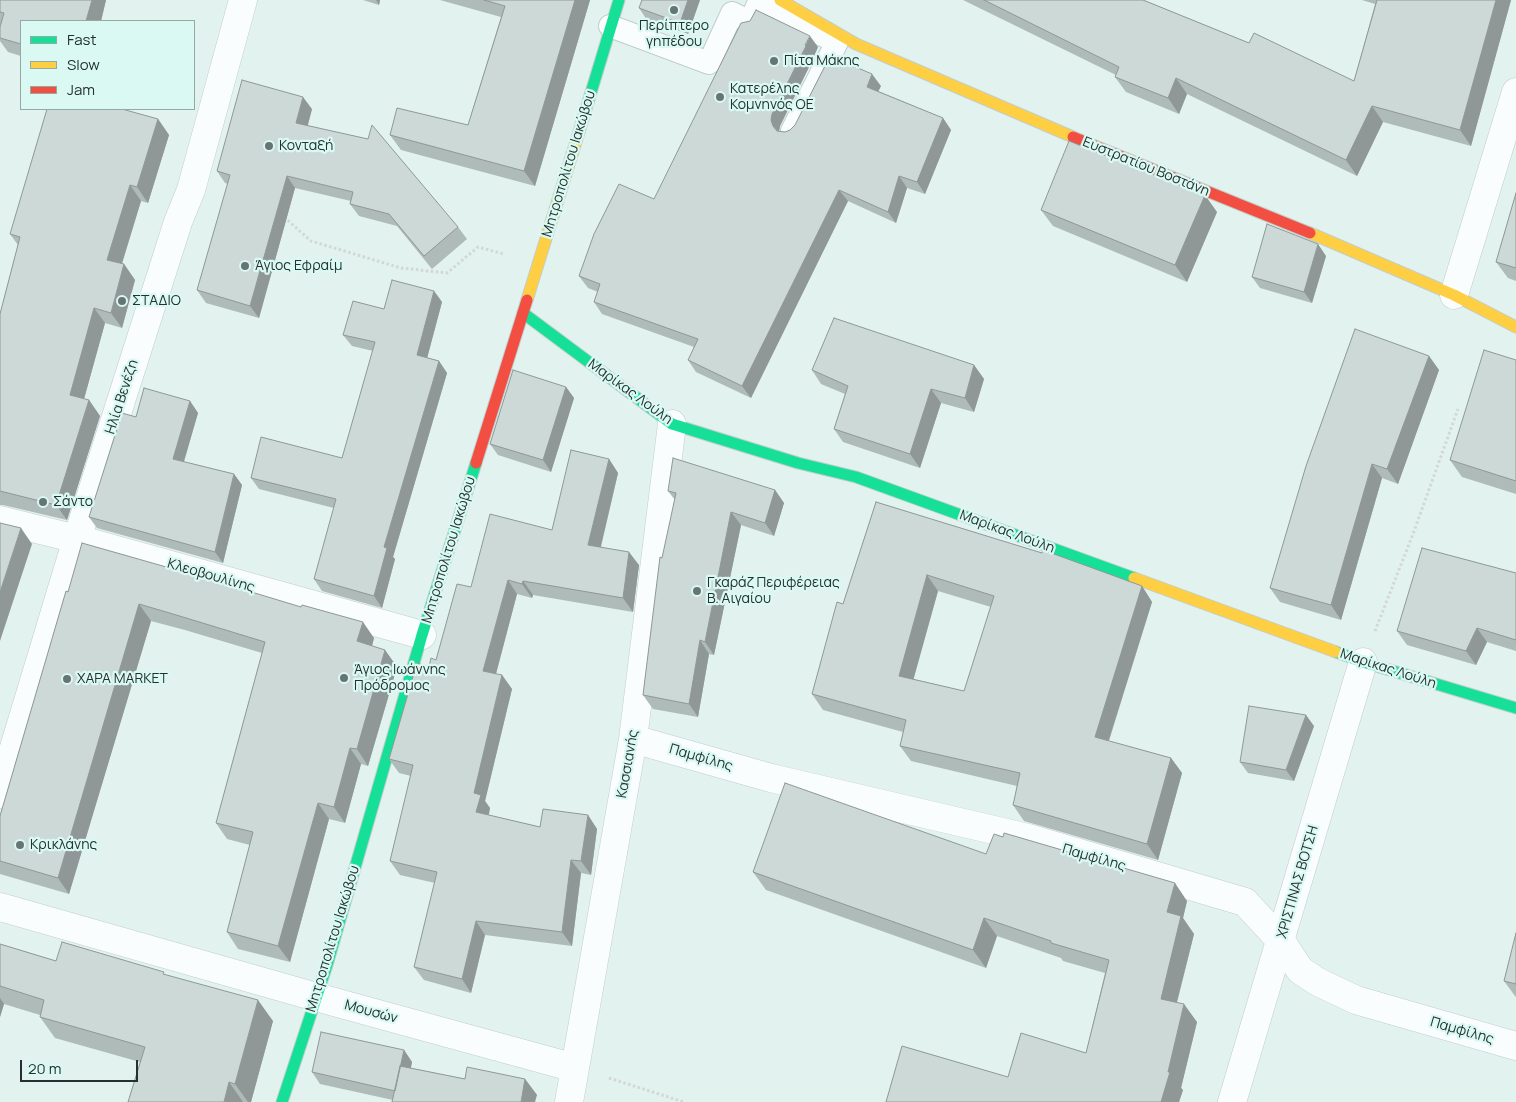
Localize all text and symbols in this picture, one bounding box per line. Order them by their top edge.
marker: Περίπτερο γηπέδου [668,4,680,16]
place label: Περίπτερο γηπέδου [639,18,709,50]
legend [20,20,195,110]
text: Fast [67,29,96,50]
place label: Πίτα Μάκης [784,53,860,69]
text: Slow [67,54,100,75]
marker: Πίτα Μάκης [768,55,780,67]
text: Jam [67,79,95,100]
place label: Κατερέλης Κομνηνός ΟΕ [730,81,814,114]
street label: Μητροπολίτου Ιακώβου [539,89,599,239]
marker: Κατερέλης Κομνηνός ΟΕ [714,91,726,103]
street label: Ευστρατίου Βοστάνη [1080,134,1212,200]
place label: Κονταξή [279,138,333,154]
marker: Κονταξή [263,140,275,152]
place label: Άγιος Εφραίμ [255,258,342,274]
marker: Άγιος Εφραίμ [239,260,251,272]
place label: ΣΤΑΔΙΟ [132,293,181,309]
marker: ΣΤΑΔΙΟ [116,295,128,307]
street label: Μαρίκας Λούλη [585,356,675,428]
street label: Ηλία Βενέζη [102,358,142,436]
street label: Μητροπολίτου Ιακώβου [419,475,479,625]
place label: Σάντο [53,494,93,510]
marker: Σάντο [37,496,49,508]
street label: Μαρίκας Λούλη [957,507,1057,557]
street label: Κλεοβουλίνης [165,555,257,597]
place label: Γκαράζ Περιφέρειας Β. Αιγαίου [707,575,840,608]
marker: Γκαράζ Περιφέρειας Β. Αιγαίου [691,585,703,597]
street label: Μαρίκας Λούλη [1338,646,1438,692]
place label: Άγιος Ιωάννης Πρόδρομος [354,662,446,694]
place label: XAPA MARKET [77,671,168,687]
marker: Άγιος Ιωάννης Πρόδρομος [338,672,350,684]
marker: XAPA MARKET [61,673,73,685]
street label: Κασσιανής [614,728,642,800]
street label: Παμφίλης [667,741,735,775]
street label: ΧΡΙΣΤΙΝΑΣ ΒΟΤΣΗ [1274,824,1322,940]
place label: Κρικλάνης [30,837,97,853]
marker: Κρικλάνης [14,839,26,851]
street label: Παμφίλης [1060,841,1128,875]
street label: Μητροπολίτου Ιακώβου [303,864,363,1014]
street label: Μουσών [343,997,399,1027]
street label: Παμφίλης [1428,1014,1496,1048]
scale bar [22,1050,140,1082]
text: 20 m [28,1058,61,1079]

